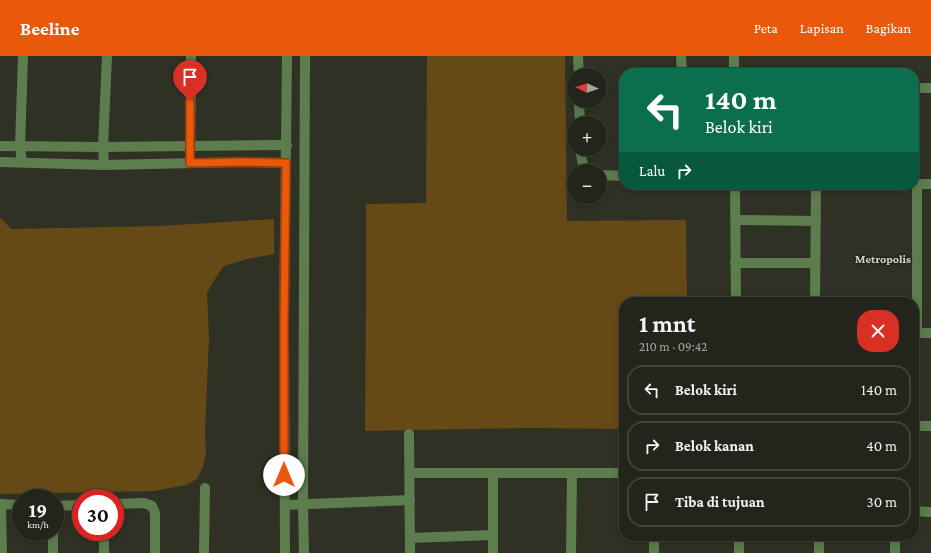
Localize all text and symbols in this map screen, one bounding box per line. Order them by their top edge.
text: Beeline [20,18,80,39]
text: Peta [754,20,778,36]
text: Lapisan [800,20,844,36]
text: Bagikan [866,20,911,36]
pin [173,60,207,101]
icon: arrive [179,66,201,88]
north arrow [567,68,607,108]
map controls [567,68,607,204]
icon: left [639,84,691,136]
text: 140 m [705,84,777,115]
button: + [567,116,607,156]
text: Belok kiri [705,117,773,137]
icon: right [673,160,695,182]
text: Lalu [639,163,665,179]
button: − [567,164,607,204]
district label: Metropolis [855,252,911,266]
text: 1 mnt [639,310,695,337]
button: close [857,310,899,352]
text: 210 m · 09:42 [639,339,707,354]
icon: left [641,379,663,401]
text: Belok kiri [675,382,737,398]
text: 140 m [861,382,897,398]
icon: right [641,435,663,457]
text: Belok kanan [675,438,754,454]
text: 40 m [866,438,897,454]
position arrow [263,454,305,496]
speed limit sign: 30 [72,489,124,541]
icon: arrive [641,491,663,513]
text: Tiba di tujuan [675,494,765,510]
text: 30 m [867,494,897,510]
text: 19 [29,499,47,521]
text: km/h [27,519,49,530]

